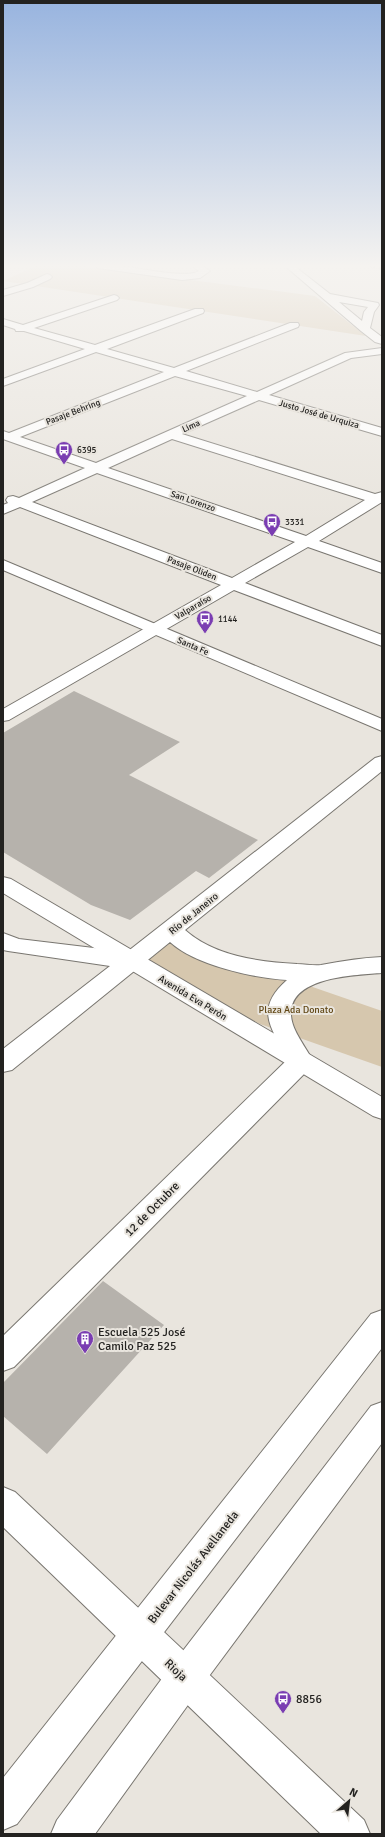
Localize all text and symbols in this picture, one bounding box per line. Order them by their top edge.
street label: Pasaje Behring [44,397,102,428]
street label: Justo José de Urquiza [277,398,361,431]
street label: Lima [180,417,202,435]
bus stop icon: 6395 [54,440,74,465]
place label: 6395 [77,445,97,456]
street label: San Lorenzo [169,489,217,514]
bus stop icon: 3331 [262,512,282,537]
place label: 3331 [285,517,305,528]
street label: Pasaje Oliden [166,554,218,583]
street label: Valparaíso [173,592,214,622]
bus stop icon: 1144 [195,609,215,634]
place label: 1144 [218,614,238,625]
street label: Santa Fe [175,635,211,658]
street label: Río de Janeiro [167,890,221,937]
street label: Avenida Eva Perón [156,973,229,1023]
park label: Plaza Ada Donato [259,1004,333,1016]
street label: 12 de Octubre [122,1179,183,1240]
place label: Escuela 525 José Camilo Paz 525 [98,1325,185,1354]
building icon: Escuela 525 José Camilo Paz 525 [75,1329,95,1354]
street label: Bulevar Nicolás Avellaneda [145,1508,242,1627]
street label: Rioja [161,1656,190,1685]
bus stop icon: 8856 [273,1689,293,1714]
place label: 8856 [296,1692,322,1707]
north arrow [329,1781,369,1821]
text: N [347,1785,360,1800]

